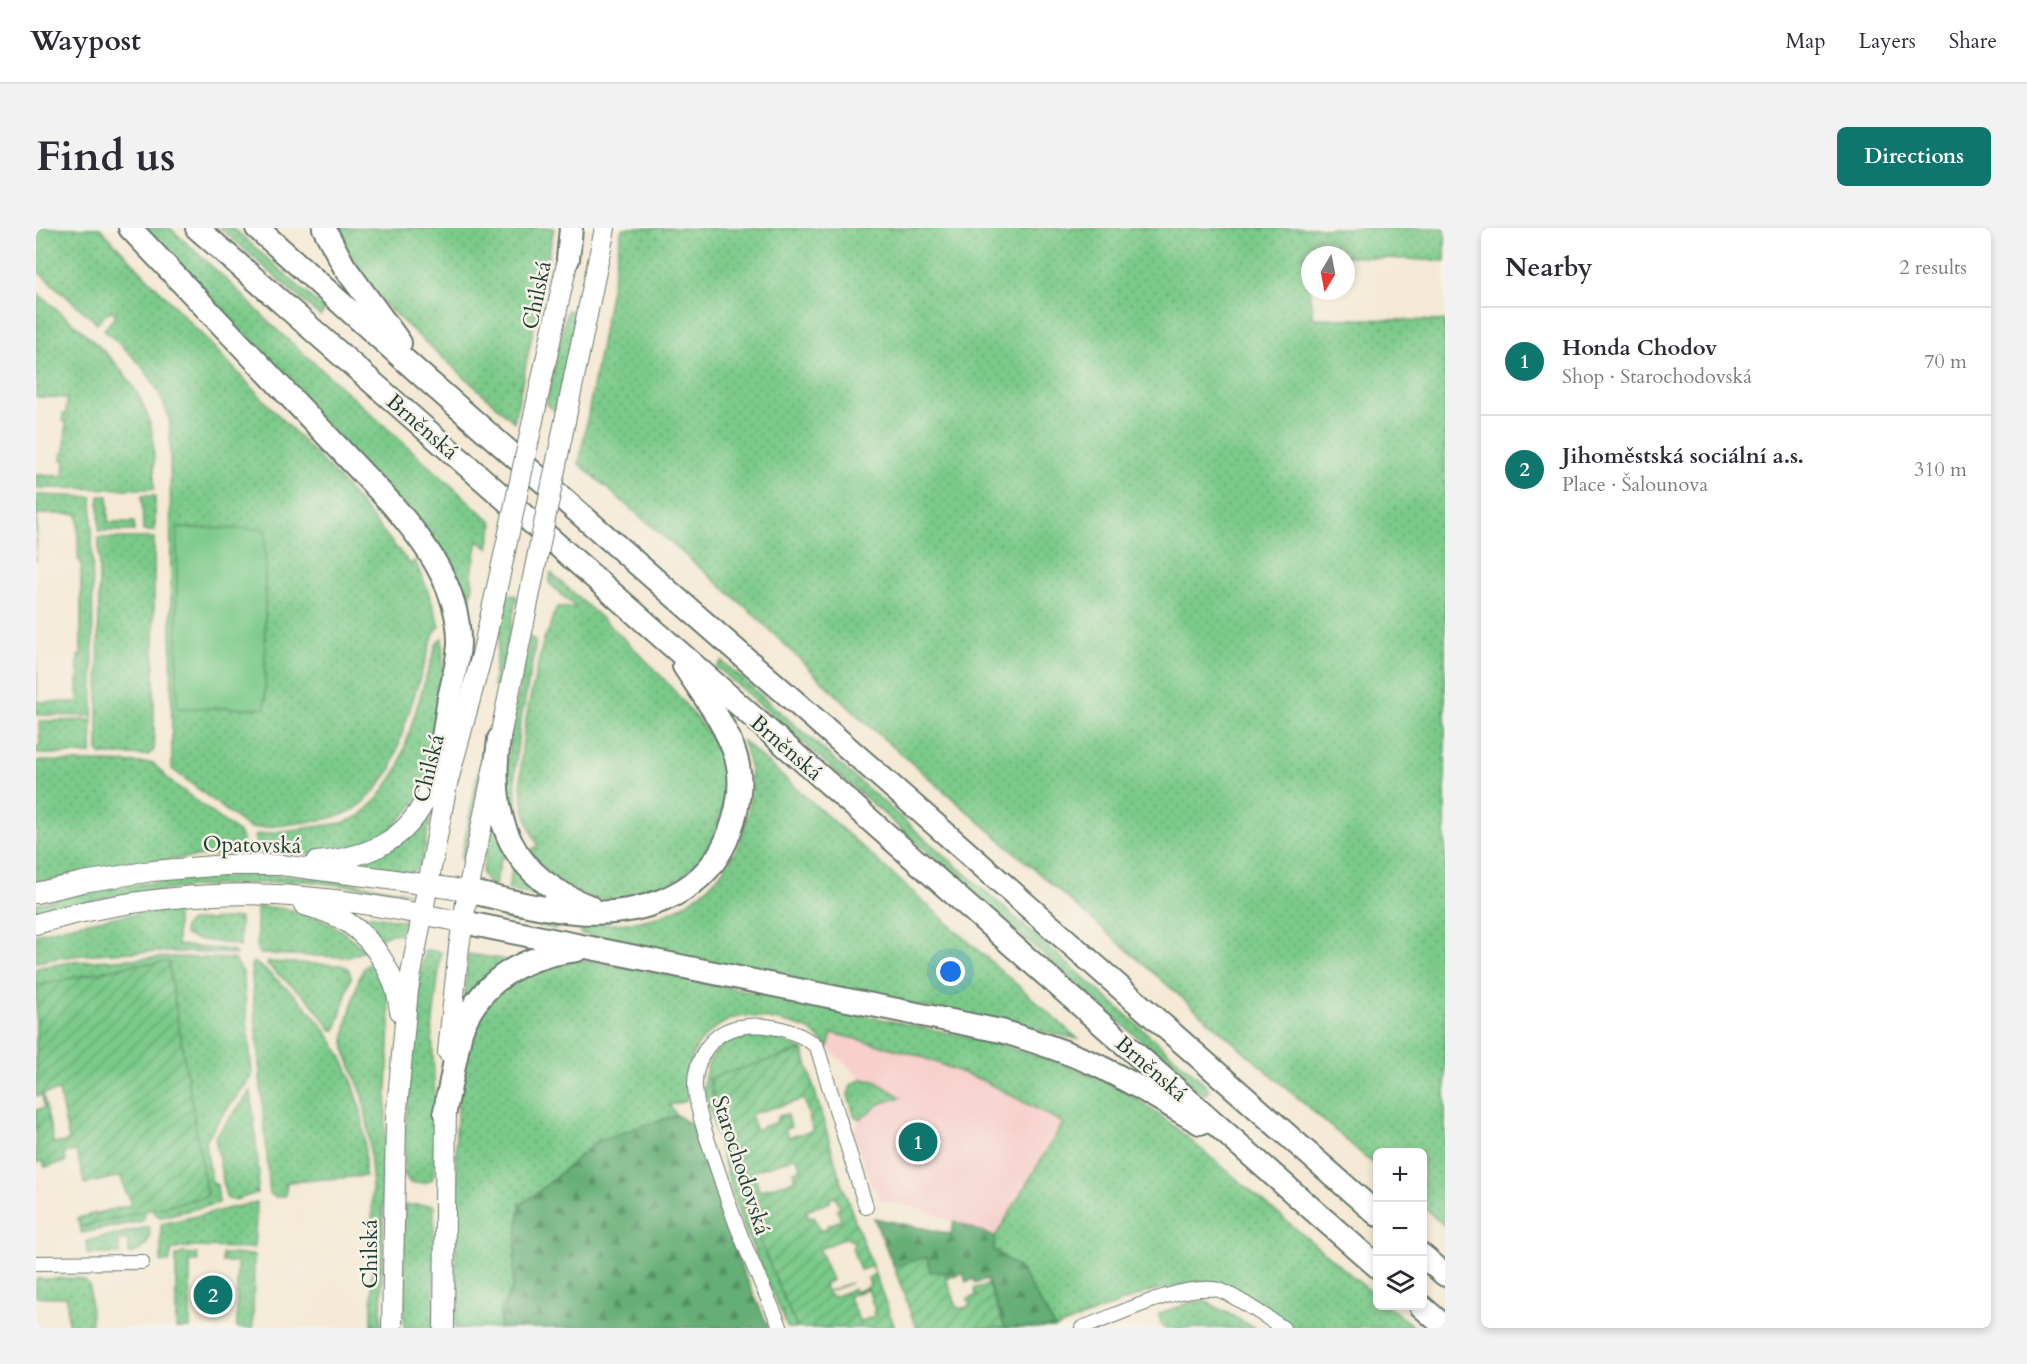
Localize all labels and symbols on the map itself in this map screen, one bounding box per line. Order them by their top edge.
north arrow [1301,246,1355,300]
street label: Chilská [515,258,559,332]
street label: Brněnská [380,387,465,467]
street label: Brněnská [744,708,829,788]
street label: Chilská [406,731,452,806]
street label: Opatovská [202,829,302,861]
your location [936,957,965,986]
street label: Brněnská [1109,1029,1194,1109]
street label: Starochodovská [704,1092,778,1239]
pin: 1 [898,1120,938,1164]
street label: Chilská [355,1219,385,1289]
pin: 2 [194,1272,232,1318]

